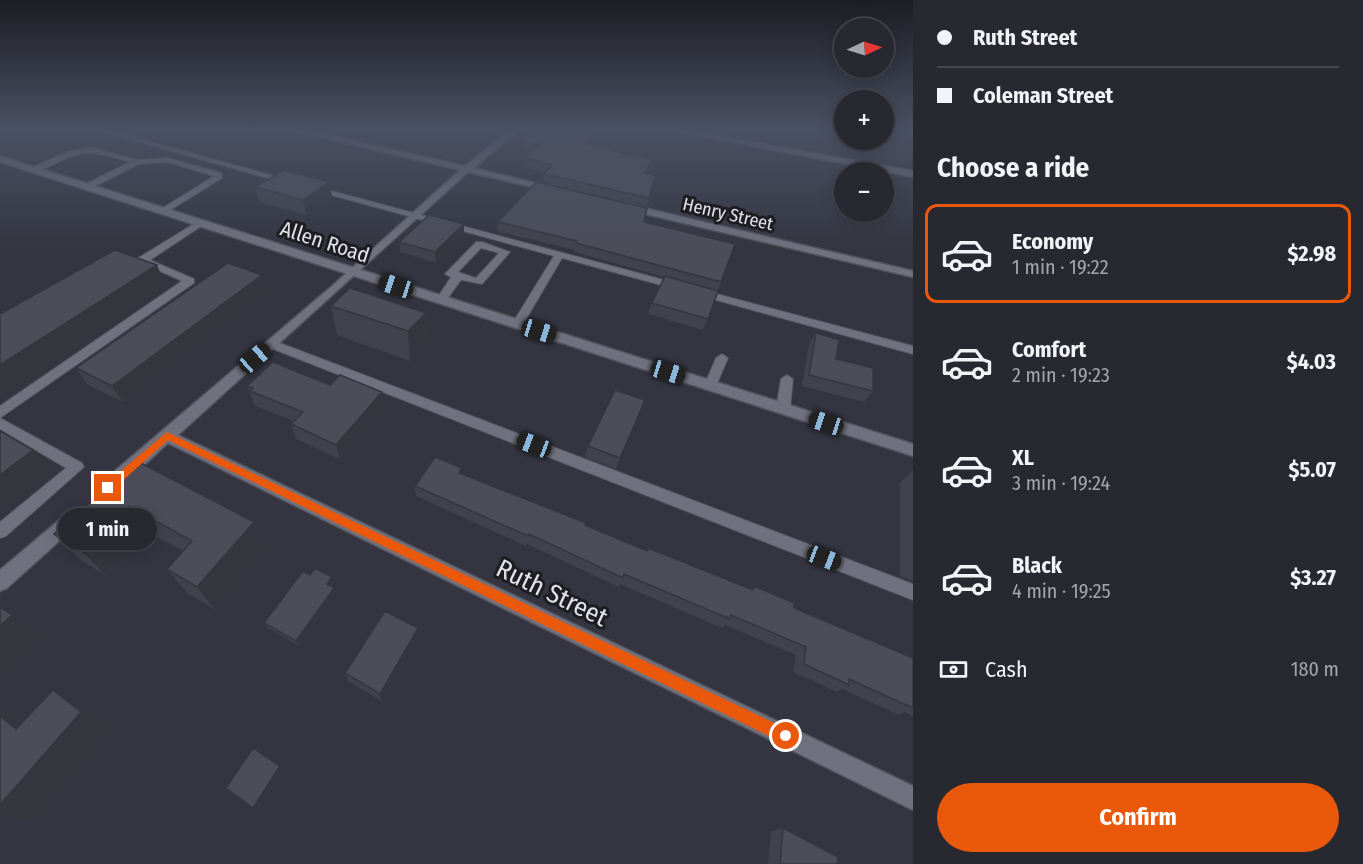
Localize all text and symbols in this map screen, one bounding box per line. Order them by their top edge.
north arrow [834,18,894,78]
map controls [834,18,894,222]
text: Ruth Street [973,24,1077,51]
text: Coleman Street [973,82,1113,109]
button: + [834,90,894,150]
text: Choose a ride [937,152,1089,184]
button: − [834,162,894,222]
street label: Henry Street [681,193,775,235]
street label: Allen Road [277,215,373,269]
icon: car [940,227,994,281]
text: Economy [1012,228,1093,255]
text: $2.98 [1288,240,1336,267]
text: 1 min · 19:22 [1012,255,1109,279]
car [376,272,416,300]
car [519,317,559,345]
icon: car [940,335,994,389]
text: Comfort [1012,336,1086,363]
car [236,339,274,377]
text: $4.03 [1287,348,1336,375]
car [648,358,688,386]
text: 2 min · 19:23 [1012,363,1110,387]
car [806,409,846,437]
car [514,430,554,460]
icon: car [940,443,994,497]
text: XL [1012,444,1034,471]
text: $5.07 [1289,456,1336,483]
text: 3 min · 19:24 [1012,471,1110,495]
route end [94,474,121,501]
callout: 1 min [58,509,158,551]
text: 1 min [86,517,129,541]
car [804,543,844,573]
icon: car [940,551,994,605]
text: Black [1012,552,1062,579]
street label: Ruth Street [491,553,613,633]
text: $3.27 [1290,564,1336,591]
text: 4 min · 19:25 [1012,579,1111,603]
icon: cash [937,653,970,686]
text: Cash [985,656,1028,683]
text: 180 m [1291,657,1339,681]
route start [772,722,799,749]
button: Confirm [937,783,1339,852]

